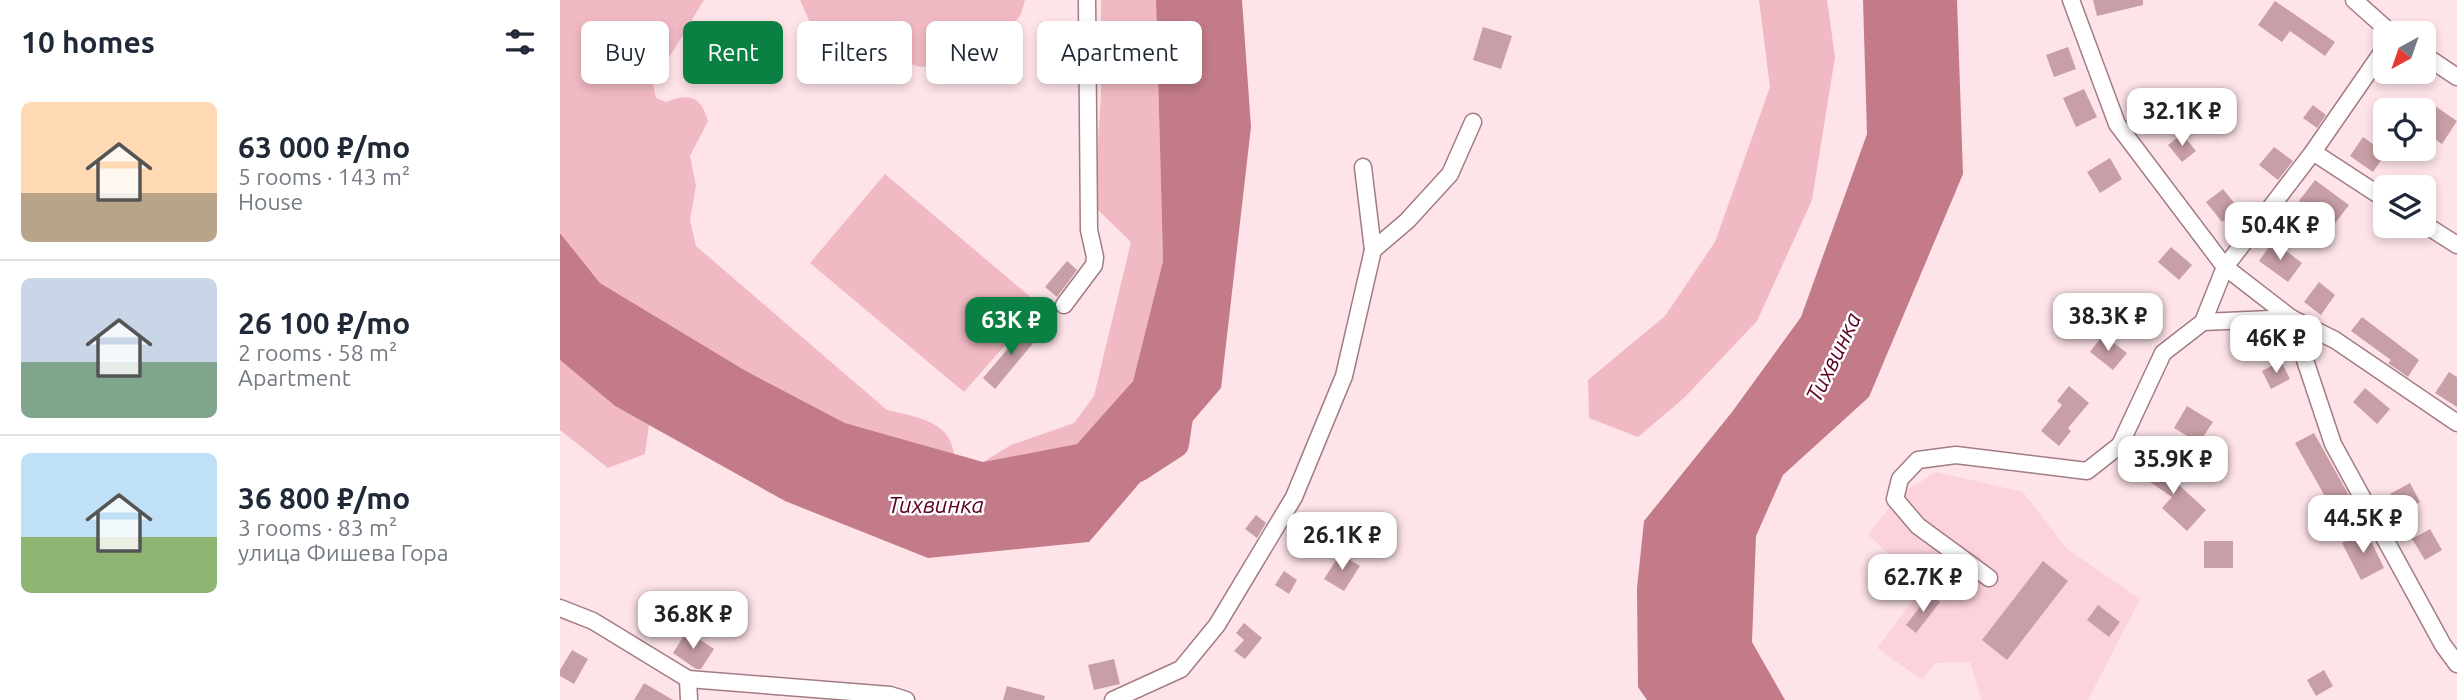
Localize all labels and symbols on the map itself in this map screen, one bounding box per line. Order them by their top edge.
north arrow [2373,21,2436,84]
pin: 32.1K ₽ [2117,88,2247,148]
pin: 50.4K ₽ [2215,202,2345,262]
pin: 38.3K ₽ [2043,294,2173,353]
pin: 63K ₽ [962,298,1060,357]
water label: Тихвинка [1801,308,1865,406]
pin: 46K ₽ [2227,316,2325,375]
pin: 35.9K ₽ [2108,436,2238,496]
water label: Тихвинка [888,492,984,517]
pin: 44.5K ₽ [2298,496,2428,555]
pin: 26.1K ₽ [1277,512,1407,572]
pin: 62.7K ₽ [1858,554,1988,614]
pin: 36.8K ₽ [628,592,758,651]

